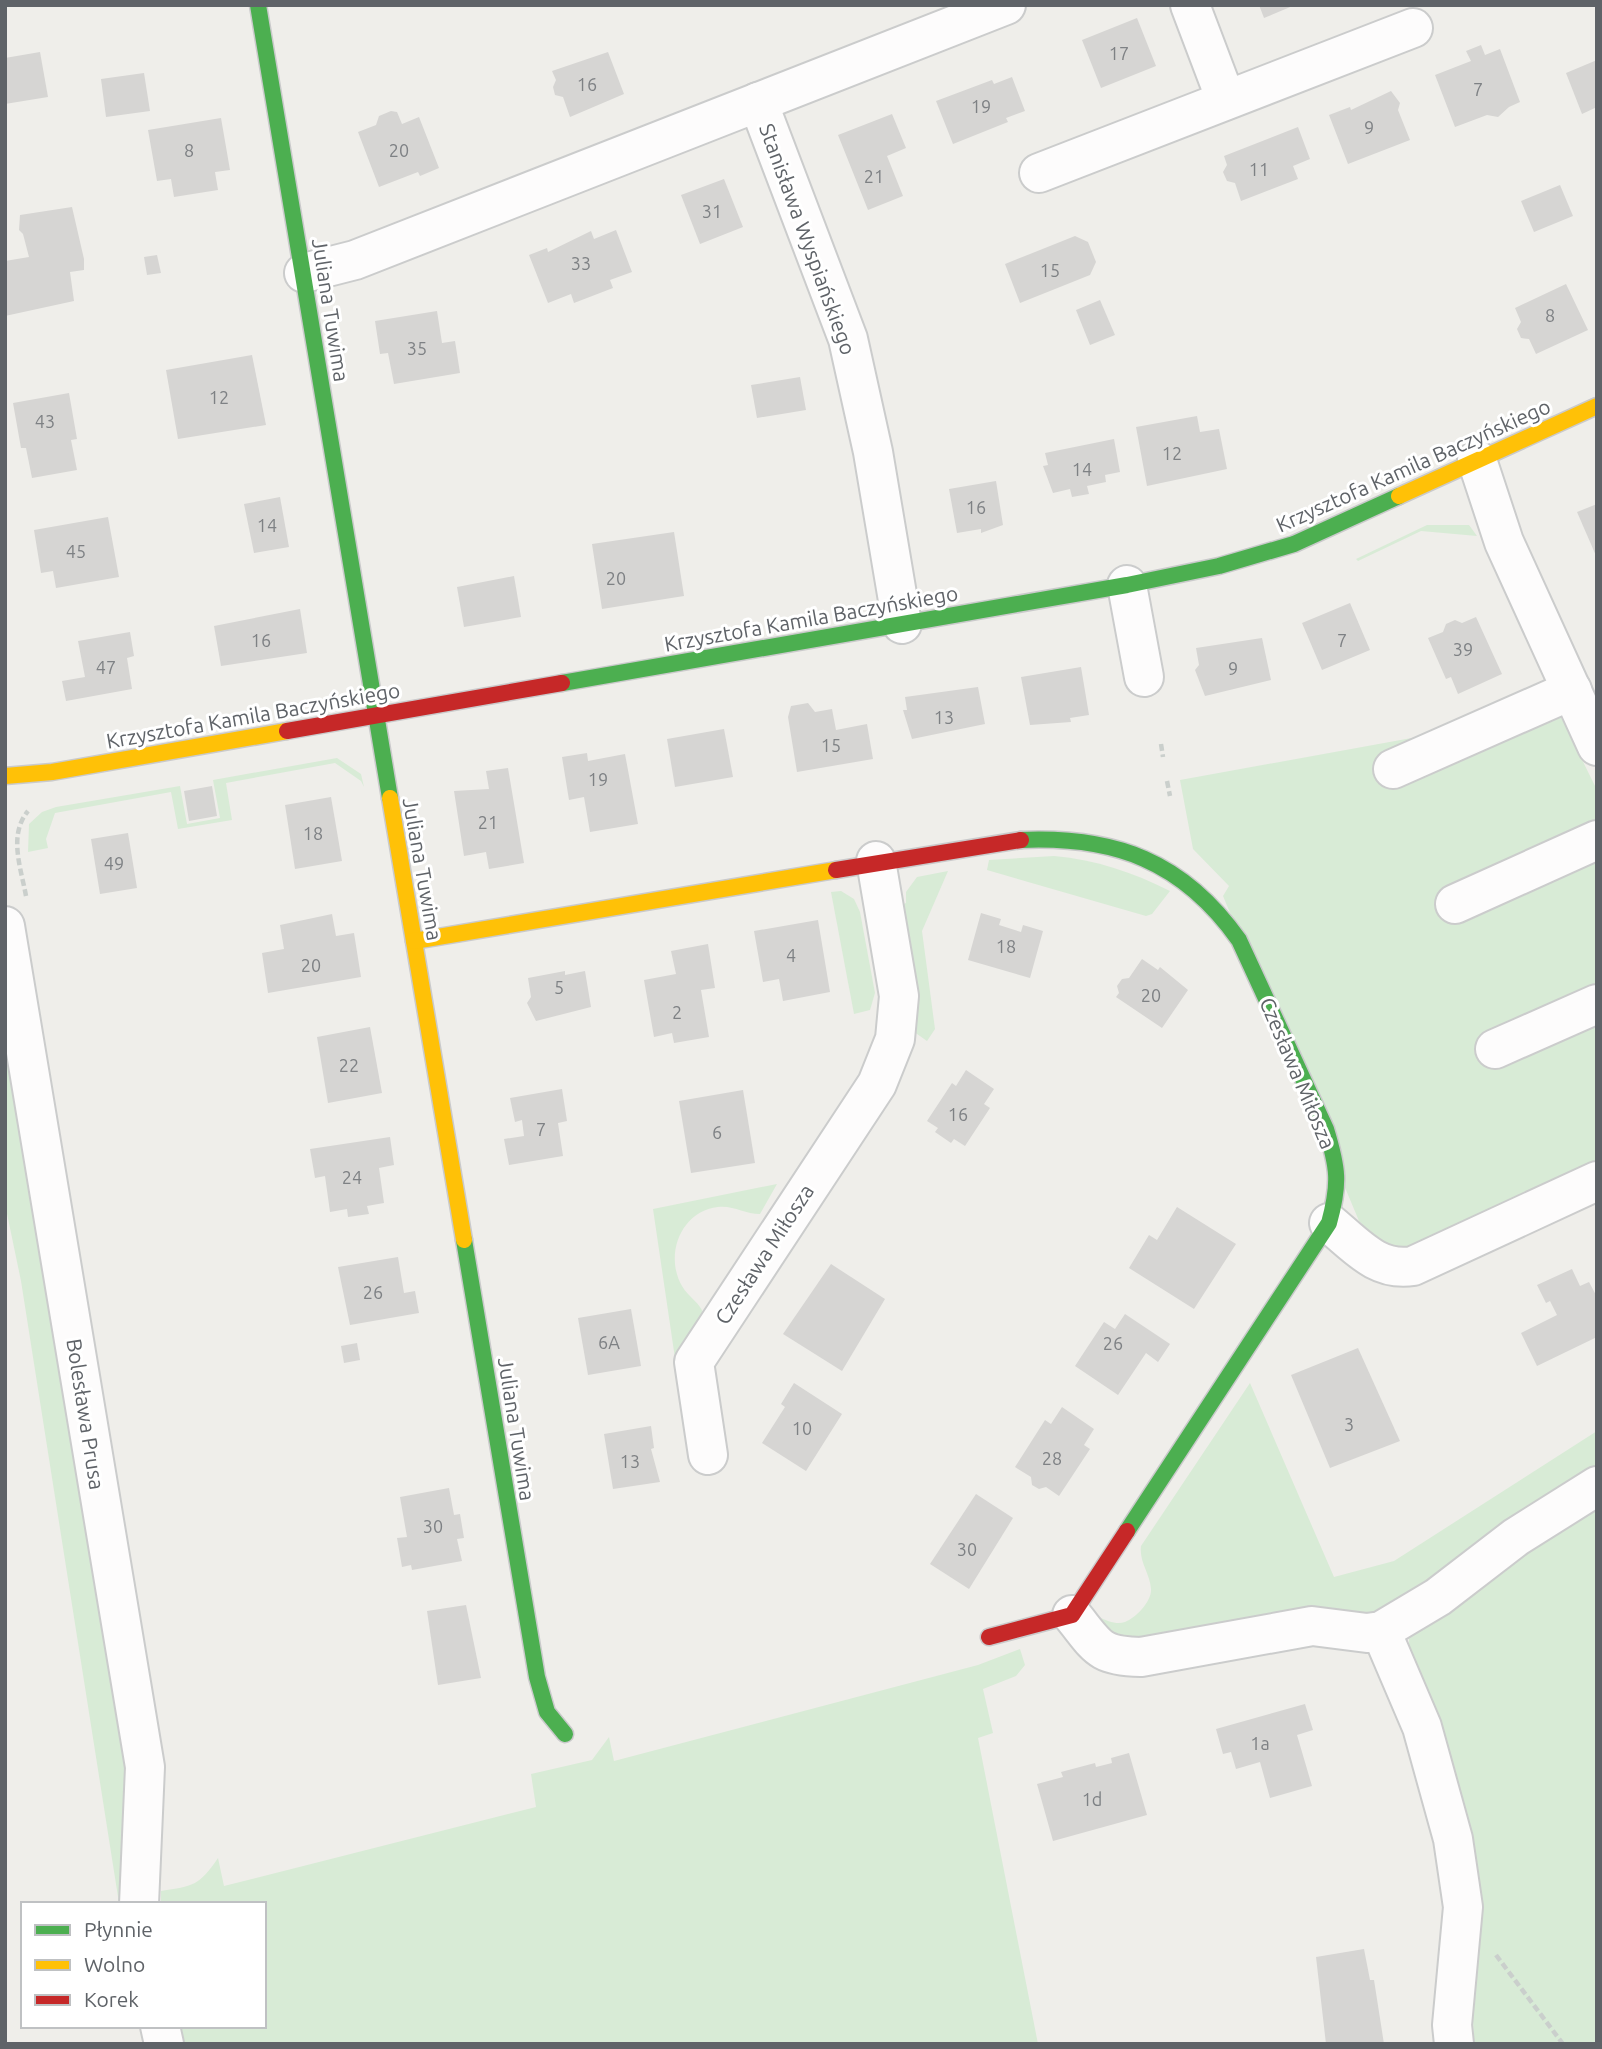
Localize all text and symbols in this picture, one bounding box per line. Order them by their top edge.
house number: 17 [1109,43,1129,63]
house number: 16 [577,74,597,94]
house number: 7 [1473,79,1483,99]
house number: 19 [971,96,991,116]
house number: 9 [1364,117,1374,137]
street label: Stanisława Wyspiańskiego [755,120,861,358]
house number: 8 [184,140,194,160]
house number: 20 [389,140,409,160]
house number: 11 [1249,159,1269,179]
house number: 21 [864,166,884,186]
house number: 31 [702,201,722,221]
street label: Juliana Tuwima [308,237,354,383]
house number: 33 [571,253,591,273]
house number: 15 [1040,260,1060,280]
house number: 8 [1545,305,1555,325]
house number: 35 [407,338,427,358]
house number: 12 [209,387,229,407]
street label: Krzysztofa Kamila Baczyńskiego [1272,393,1554,537]
house number: 43 [35,411,55,431]
house number: 12 [1162,443,1182,463]
house number: 14 [1072,459,1092,479]
house number: 16 [966,497,986,517]
house number: 14 [257,515,277,535]
house number: 45 [66,541,86,561]
house number: 20 [606,568,626,588]
street label: Krzysztofa Kamila Baczyńskiego [662,580,960,656]
house number: 16 [251,630,271,650]
house number: 7 [1337,630,1347,650]
house number: 39 [1453,639,1473,659]
house number: 47 [96,657,116,677]
house number: 9 [1228,658,1238,678]
street label: Krzysztofa Kamila Baczyńskiego [104,677,402,753]
house number: 13 [934,707,954,727]
house number: 15 [821,735,841,755]
house number: 19 [588,769,608,789]
street label: Juliana Tuwima [399,796,447,942]
house number: 21 [478,812,498,832]
house number: 18 [303,823,323,843]
house number: 49 [104,853,124,873]
house number: 18 [996,936,1016,956]
house number: 4 [786,945,796,965]
house number: 20 [301,955,321,975]
house number: 5 [554,977,564,997]
house number: 20 [1141,985,1161,1005]
street label: Czesława Miłosza [1255,994,1341,1152]
house number: 2 [672,1002,682,1022]
house number: 22 [339,1055,359,1075]
house number: 16 [948,1104,968,1124]
house number: 7 [536,1119,546,1139]
house number: 6 [712,1122,722,1142]
house number: 24 [342,1167,362,1187]
street label: Czesława Miłosza [710,1179,818,1329]
house number: 26 [363,1282,383,1302]
house number: 6A [598,1332,620,1352]
house number: 26 [1103,1333,1123,1353]
street label: Bolesława Prusa [62,1337,110,1491]
street label: Juliana Tuwima [494,1356,540,1502]
house number: 3 [1344,1414,1354,1434]
house number: 10 [792,1418,812,1438]
house number: 28 [1042,1448,1062,1468]
house number: 13 [620,1451,640,1471]
house number: 30 [423,1516,443,1536]
house number: 30 [957,1539,977,1559]
house number: 1a [1250,1733,1270,1753]
house number: 1d [1082,1789,1102,1809]
legend [21,1902,266,2028]
text: Płynnie [84,1917,153,1941]
text: Wolno [84,1952,145,1976]
text: Korek [84,1987,139,2011]

